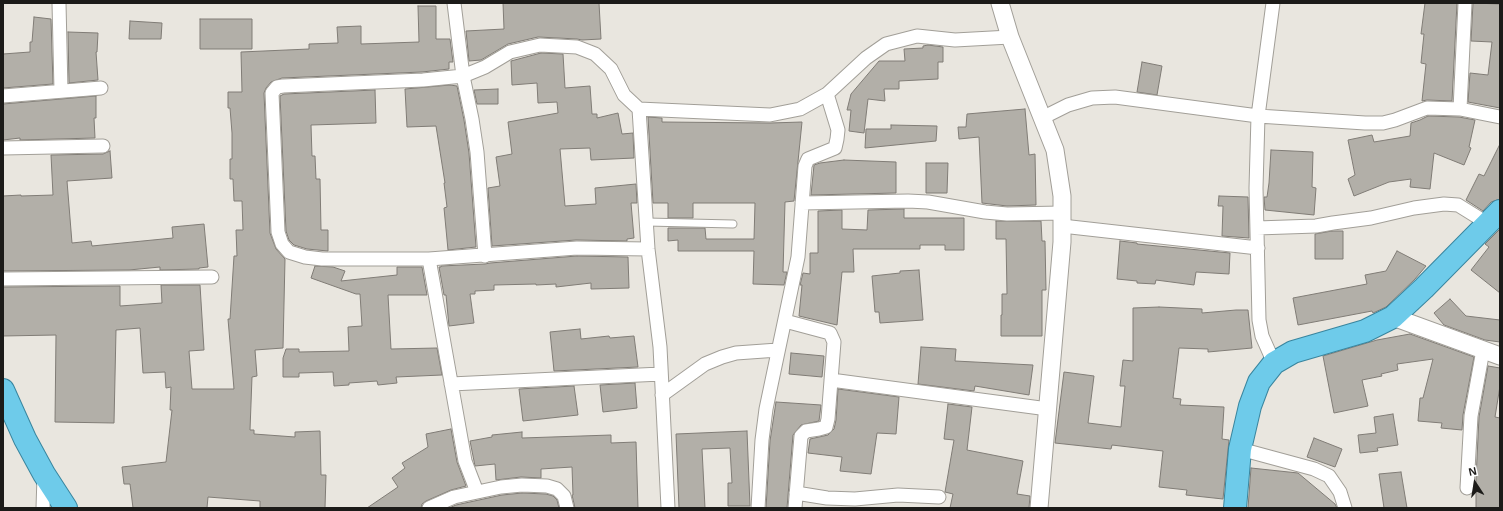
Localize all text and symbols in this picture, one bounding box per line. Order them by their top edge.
north arrow [1455,463,1495,503]
text: N [1467,465,1478,478]

